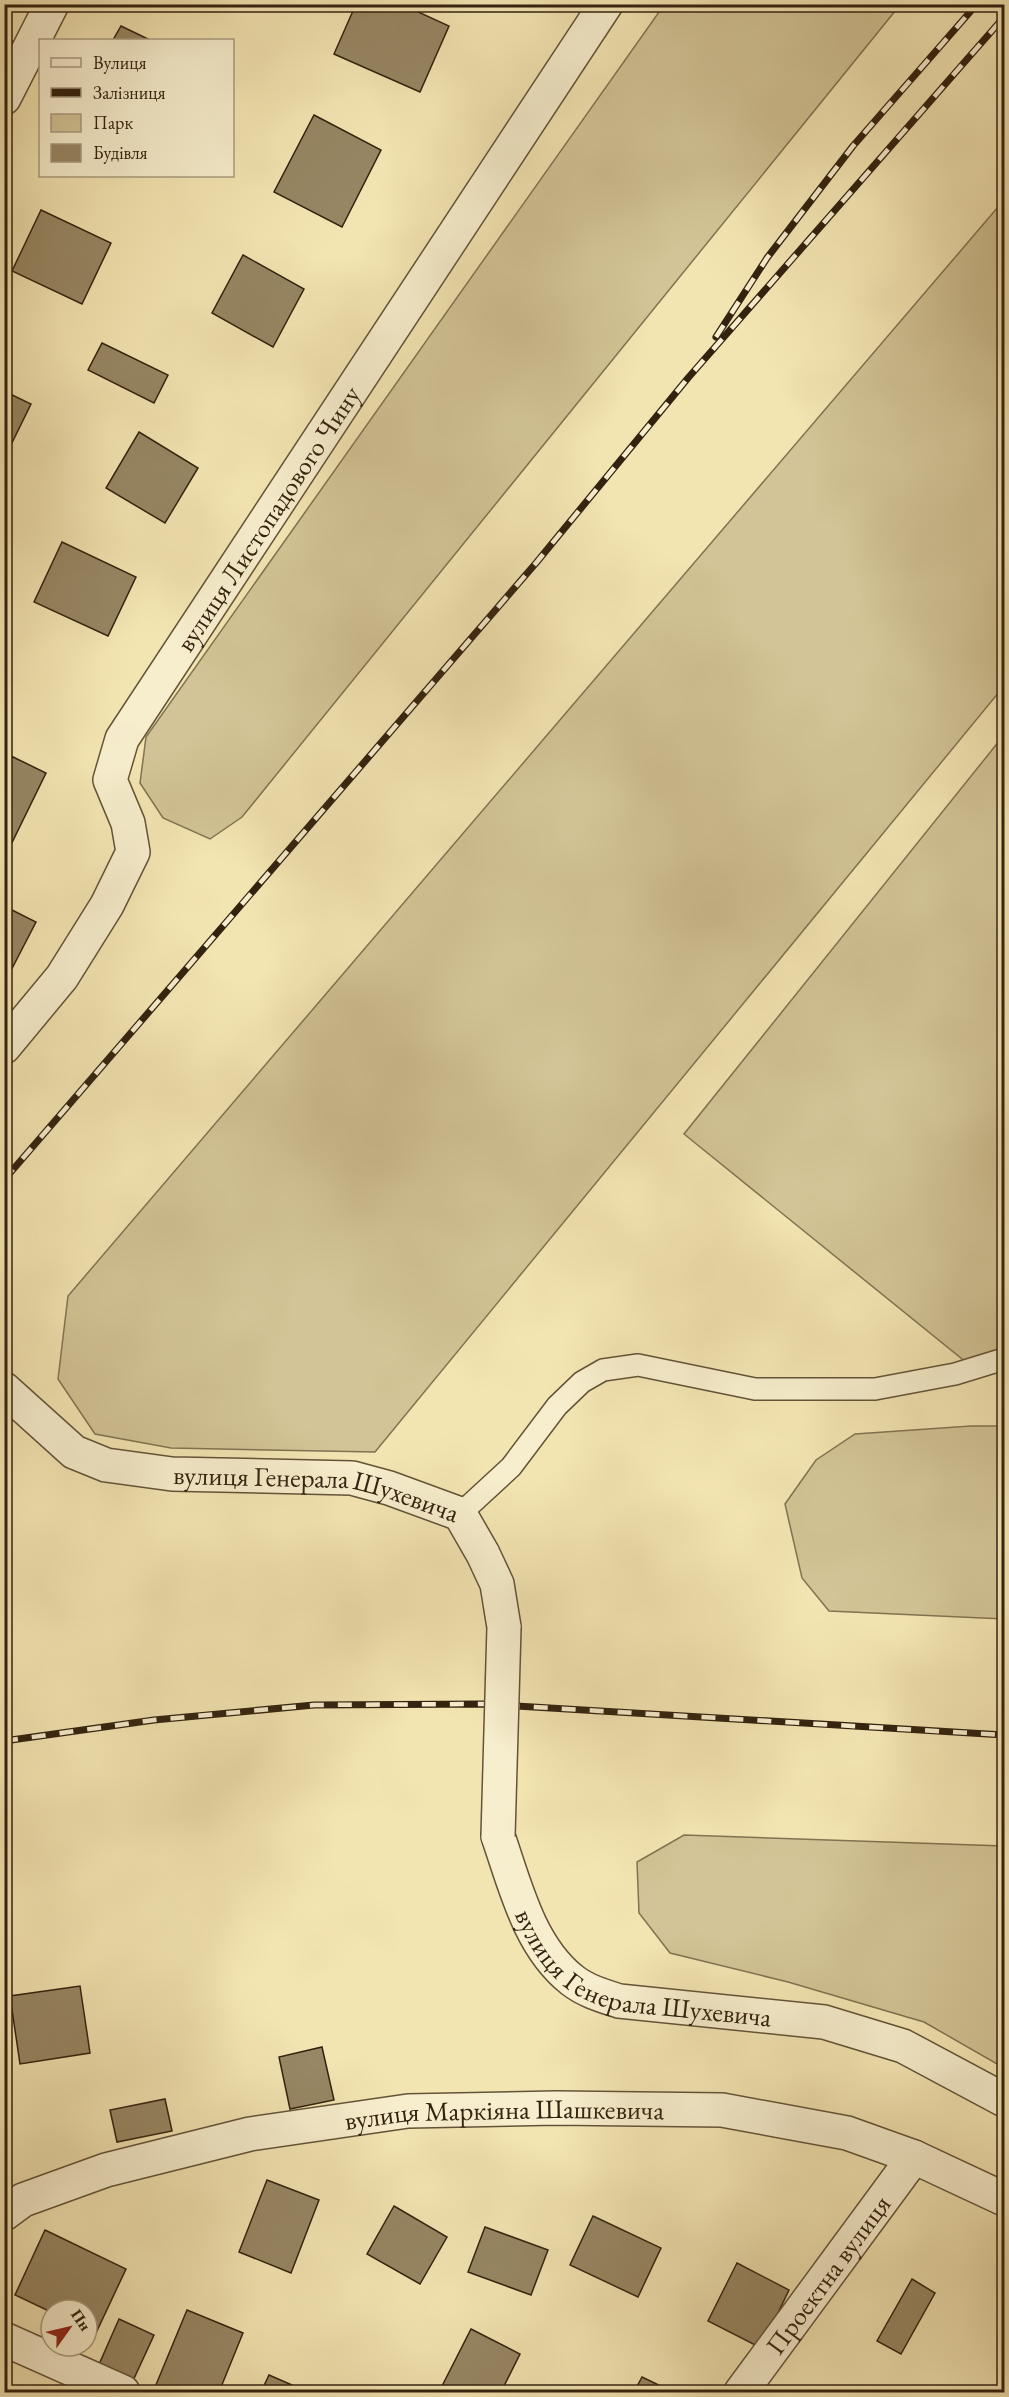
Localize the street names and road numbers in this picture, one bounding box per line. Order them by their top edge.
street label: вулиця Листопадового Чину [167,378,368,658]
street label: вулиця Генерала Шухевича [173,1457,464,1530]
street label: вулиця Генерала Шухевича [508,1903,774,2034]
street label: вулиця Маркіяна Шашкевича [342,2090,665,2138]
street label: Проектна вулиця [757,2188,898,2361]

